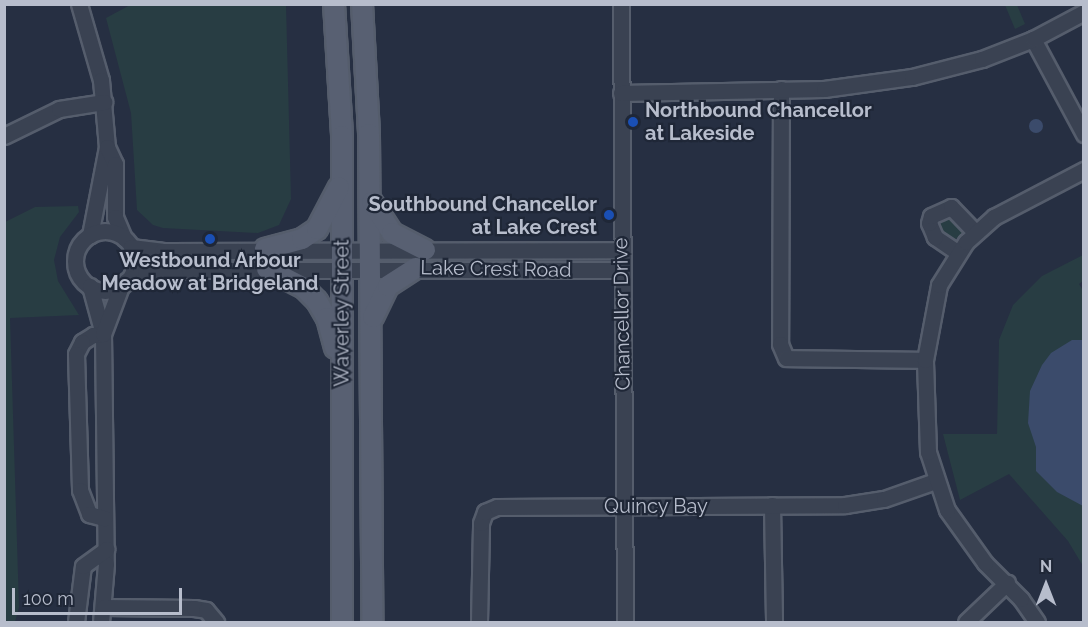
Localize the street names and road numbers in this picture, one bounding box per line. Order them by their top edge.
street label: Chancellor Drive [609,237,635,391]
street label: Waverley Street [330,239,354,387]
street label: Lake Crest Road [420,256,572,282]
street label: Quincy Bay [604,494,708,518]

